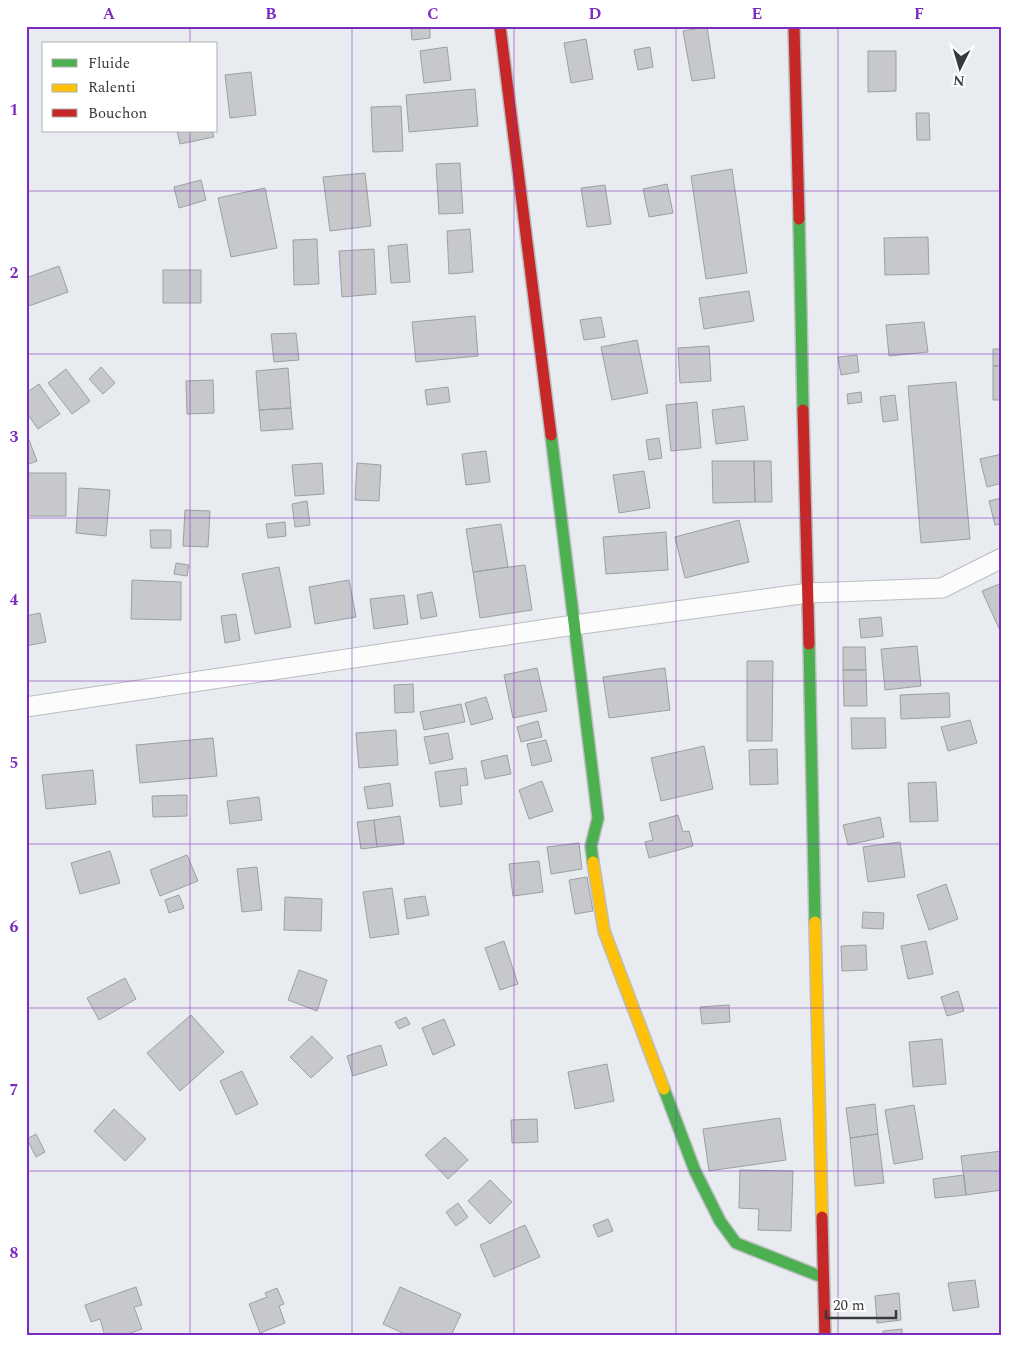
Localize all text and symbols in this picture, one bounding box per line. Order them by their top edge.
text: A [103,2,116,26]
text: B [265,2,277,26]
text: C [427,2,439,26]
text: D [589,2,602,26]
text: E [752,2,762,26]
text: F [914,2,924,26]
legend [42,42,218,132]
north arrow [936,42,986,92]
text: Fluide [88,52,130,75]
text: N [952,69,966,91]
text: Ralenti [88,76,136,99]
text: 1 [10,98,18,122]
text: Bouchon [88,102,148,125]
text: 2 [10,261,19,285]
text: 3 [10,425,19,449]
text: 4 [10,588,19,612]
text: 5 [10,751,18,775]
text: 6 [10,915,19,939]
text: 7 [10,1078,19,1102]
text: 8 [10,1241,19,1265]
scale bar [826,1287,896,1319]
text: 20 m [833,1294,865,1317]

